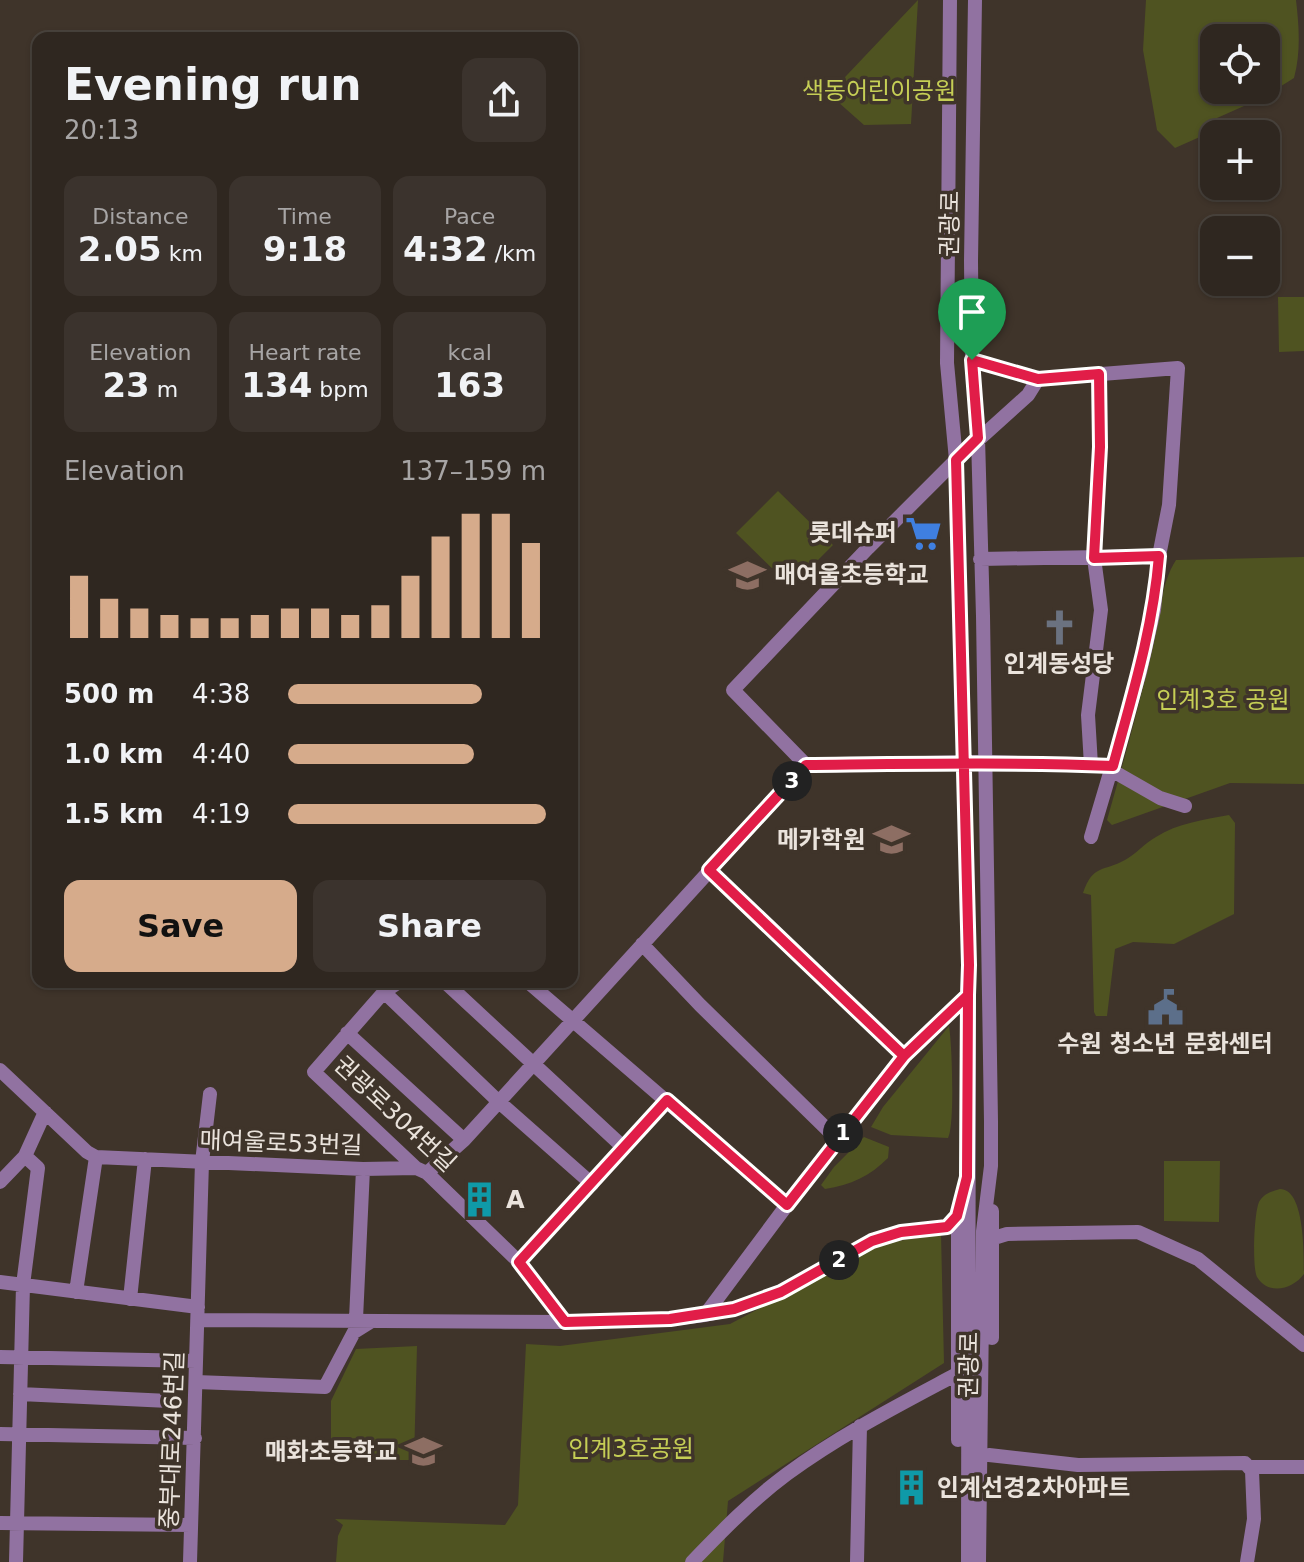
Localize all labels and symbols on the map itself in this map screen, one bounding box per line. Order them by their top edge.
park label: 색동어린이공원 [802,77,956,105]
street label: 권광로 [935,191,965,257]
pin [938,278,1006,360]
supermarket icon: 롯데슈퍼 [904,514,942,552]
place label: 롯데슈퍼 [809,519,897,547]
school or university icon: 매여울초등학교 [729,556,767,594]
place label: 매여울초등학교 [774,561,929,589]
church icon: 인계동성당 [1040,608,1078,646]
place label: 인계동성당 [1004,650,1114,678]
park label: 인계3호 공원 [1156,686,1290,714]
pin: 3 [772,761,812,801]
school or university icon: 메카학원 [872,821,910,859]
place label: 메카학원 [777,826,865,854]
public building icon: 수원 청소년 문화센터 [1146,988,1184,1026]
place label: 수원 청소년 문화센터 [1057,1030,1273,1058]
street label: 권광로304번길 [328,1050,462,1178]
pin: 1 [823,1113,863,1153]
street label: 매여울로53번길 [199,1126,363,1160]
building icon: A [461,1181,499,1219]
place label: A [506,1186,525,1214]
pin: 2 [819,1240,859,1280]
street label: 권광로 [954,1332,984,1398]
street label: 중부대로246번길 [155,1350,189,1530]
school or university icon: 매화초등학교 [404,1433,442,1471]
park label: 인계3호공원 [568,1435,694,1463]
place label: 매화초등학교 [265,1438,397,1466]
building icon: 인계선경2차아파트 [892,1469,930,1507]
place label: 인계선경2차아파트 [937,1474,1130,1502]

